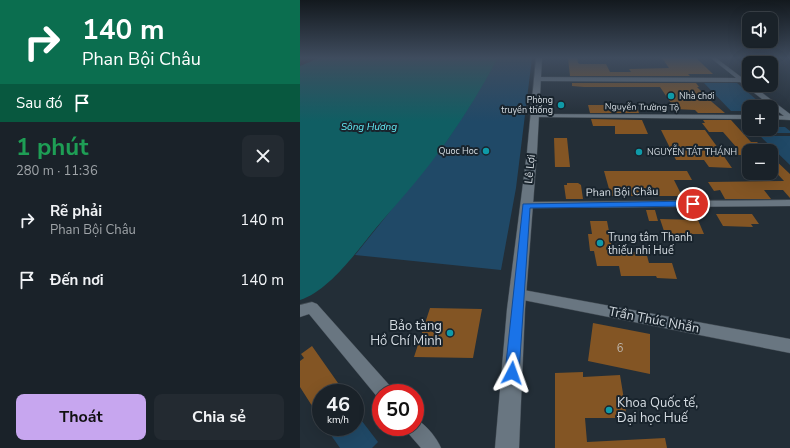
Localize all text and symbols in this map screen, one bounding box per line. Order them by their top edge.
text: 140 m [82,11,165,49]
map controls [742,12,778,180]
button: sound [742,12,778,48]
icon: right [16,16,68,68]
text: Phan Bội Châu [82,47,201,71]
button: search [742,56,778,92]
place label: Nhà chơi [679,90,714,102]
marker: Nhà chơi [666,91,676,101]
icon: arrive [71,92,93,114]
text: Sau đó [16,93,63,113]
place label: Phòng truyền thống [501,94,553,116]
marker: Phòng truyền thống [556,100,566,110]
street label: Nguyễn Trường Tộ [605,100,679,114]
button: + [742,100,778,136]
water label: Sông Hương [341,120,397,134]
text: 1 phút [16,131,88,163]
button: close [242,135,284,177]
place label: NGUYỄN TÁT THÁNH [647,144,737,158]
button: − [742,144,778,180]
place label: Quoc Hoc [439,145,478,157]
marker: Quoc Hoc [481,146,491,156]
marker: NGUYỄN TÁT THÁNH [634,147,644,157]
street label: Lê Lợi [521,154,539,184]
text: 280 m · 11:36 [16,162,98,180]
street label: Phan Bội Châu [586,184,658,200]
pin [676,187,710,221]
icon: arrive [682,193,704,215]
text: Rẽ phải [50,201,102,221]
icon: right [16,209,38,231]
text: 140 m [240,210,284,230]
text: Phan Bội Châu [50,221,136,239]
place label: Trung tâm Thanh thiếu nhi Huế [608,230,693,258]
marker: Trung tâm Thanh thiếu nhi Huế [595,238,605,248]
icon: arrive [16,269,38,291]
text: Đến nơi [50,270,104,290]
text: 140 m [240,270,284,290]
street label: Trần Thúc Nhẫn [607,302,701,338]
place label: Bảo tàng Hồ Chí Minh [370,317,442,350]
marker: Bảo tàng Hồ Chí Minh [445,328,455,338]
house number: 6 [617,341,624,356]
position arrow [491,352,533,394]
speed limit sign: 50 [372,384,424,436]
text: 46 [326,391,350,418]
button: Thoát [16,394,146,440]
button: Chia sẻ [154,394,284,440]
place label: Khoa Quốc tế, Đại học Huế [616,394,698,427]
marker: Khoa Quốc tế, Đại học Huế [604,405,614,415]
text: km/h [327,413,349,427]

